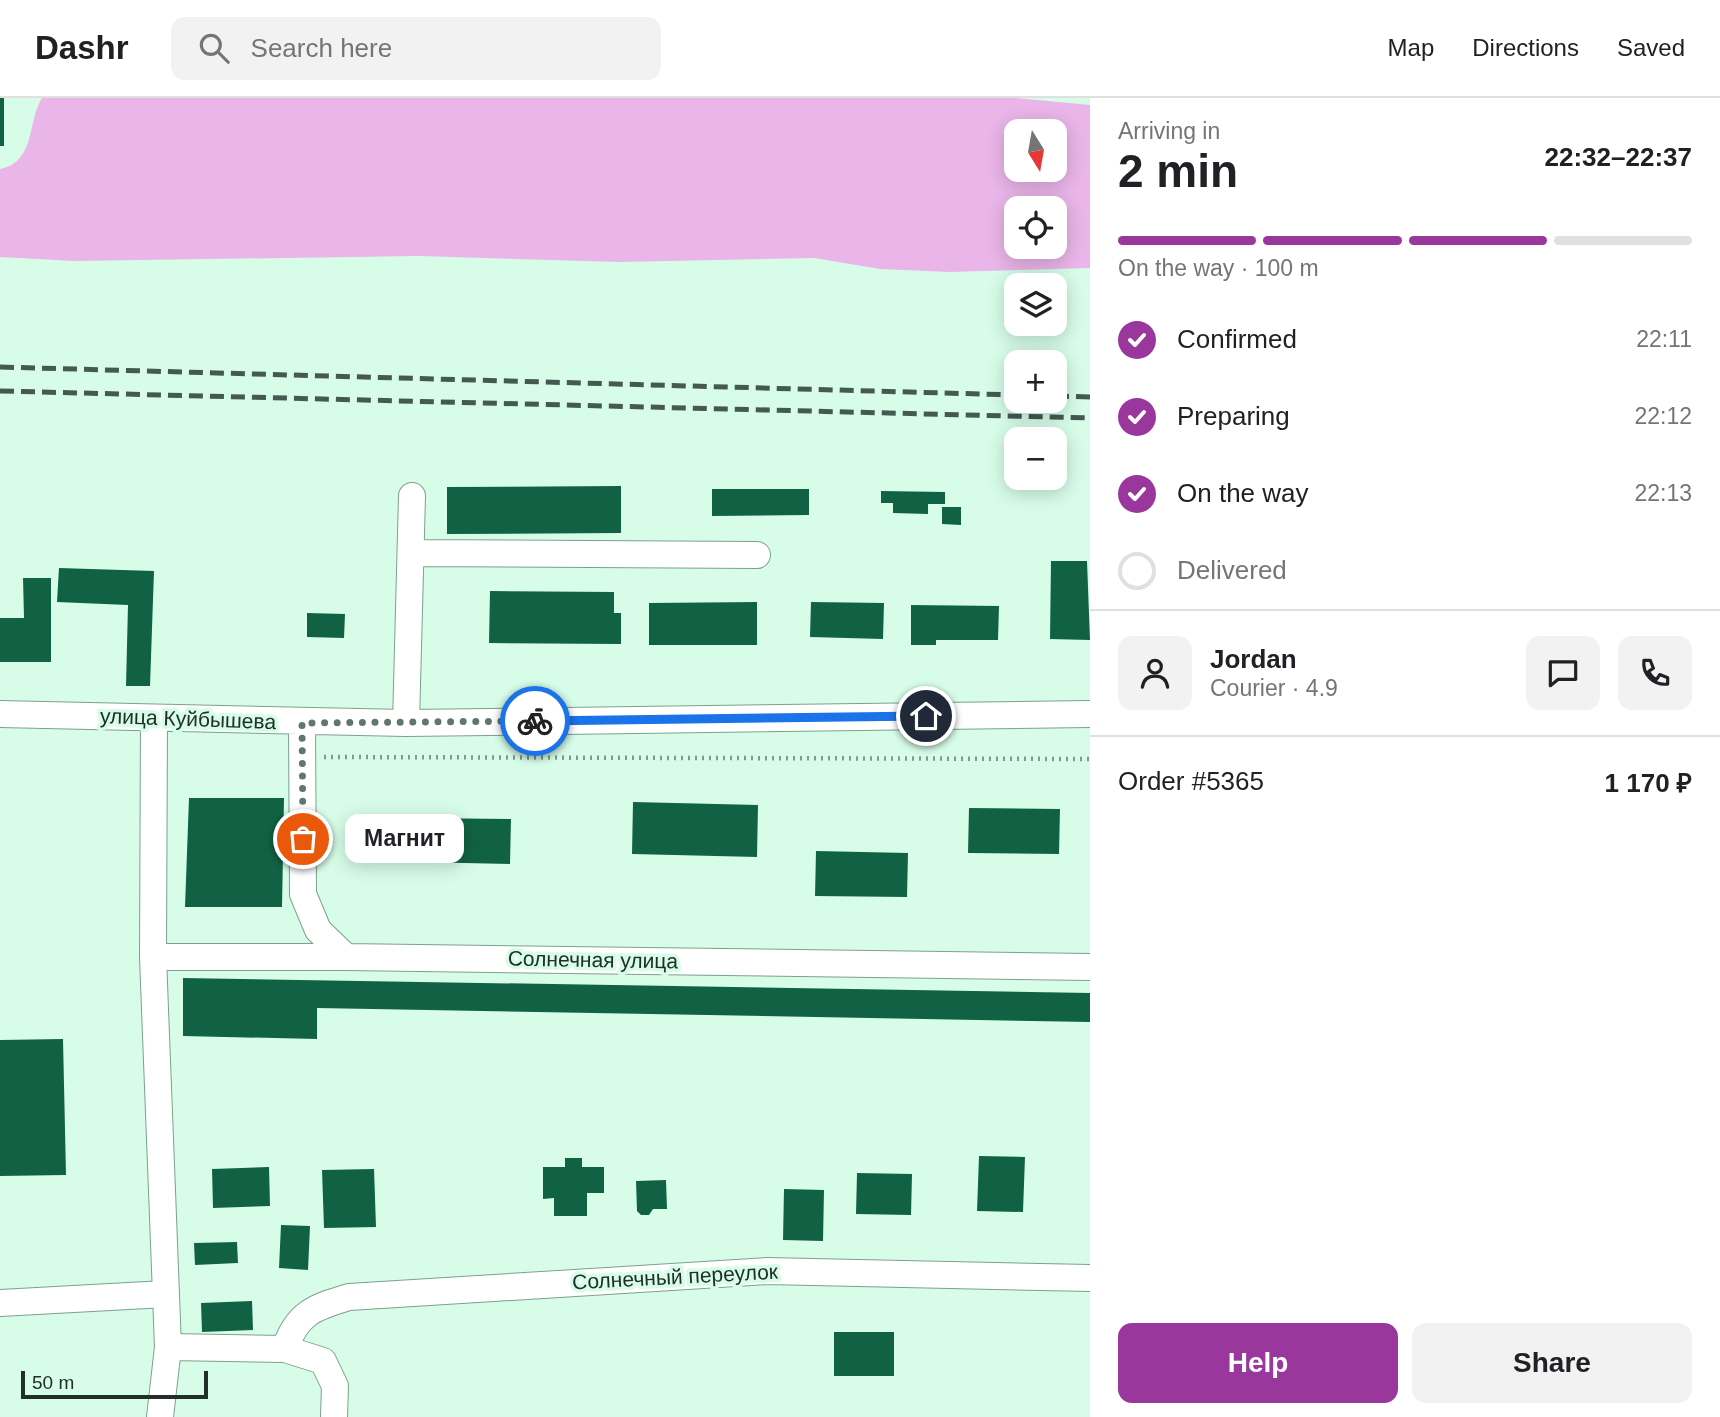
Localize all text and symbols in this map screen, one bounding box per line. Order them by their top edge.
search box [171,17,661,80]
text: Dashr [35,29,129,66]
icon: search [195,29,233,67]
text: Search here [251,33,392,63]
text: Map [1388,34,1434,61]
text: Directions [1472,34,1579,61]
text: Saved [1617,34,1685,61]
text: Arriving in [1118,118,1220,144]
north arrow [1004,119,1068,182]
map controls [1004,119,1067,490]
text: 22:32–22:37 [1545,142,1692,172]
text: 2 min [1118,145,1238,197]
button: locate [1004,196,1067,259]
text: On the way · 100 m [1118,255,1319,281]
button: layers [1004,273,1067,336]
icon: check [1118,321,1156,359]
text: Confirmed [1177,324,1297,354]
text: 22:11 [1636,326,1692,352]
button: + [1004,350,1067,413]
icon: check [1118,398,1156,436]
text: Preparing [1177,401,1290,431]
text: 22:12 [1634,403,1692,429]
button: − [1004,427,1067,490]
icon: check [1118,475,1156,513]
text: On the way [1177,478,1309,508]
text: 22:13 [1634,480,1692,506]
text: Delivered [1177,555,1287,585]
button: person [1118,636,1192,710]
button: chat [1526,636,1600,710]
button: phone [1618,636,1692,710]
text: Jordan [1210,644,1297,674]
text: Courier · 4.9 [1210,675,1338,701]
courier [500,686,570,756]
pin [896,686,956,746]
icon: home [907,697,945,735]
icon: bike [516,702,554,740]
street label: улица Куйбышева [100,704,277,733]
text: Order #5365 [1118,766,1264,796]
text: 1 170 ₽ [1605,768,1692,798]
pin [273,809,333,869]
callout: Магнит [345,814,464,864]
icon: bag [284,820,322,858]
text: Магнит [364,825,445,851]
street label: Солнечная улица [508,947,679,972]
street label: Солнечный переулок [572,1260,779,1293]
button: Help [1118,1323,1398,1403]
button: Share [1412,1323,1692,1403]
scale bar [21,1368,208,1400]
text: 50 m [32,1372,74,1393]

